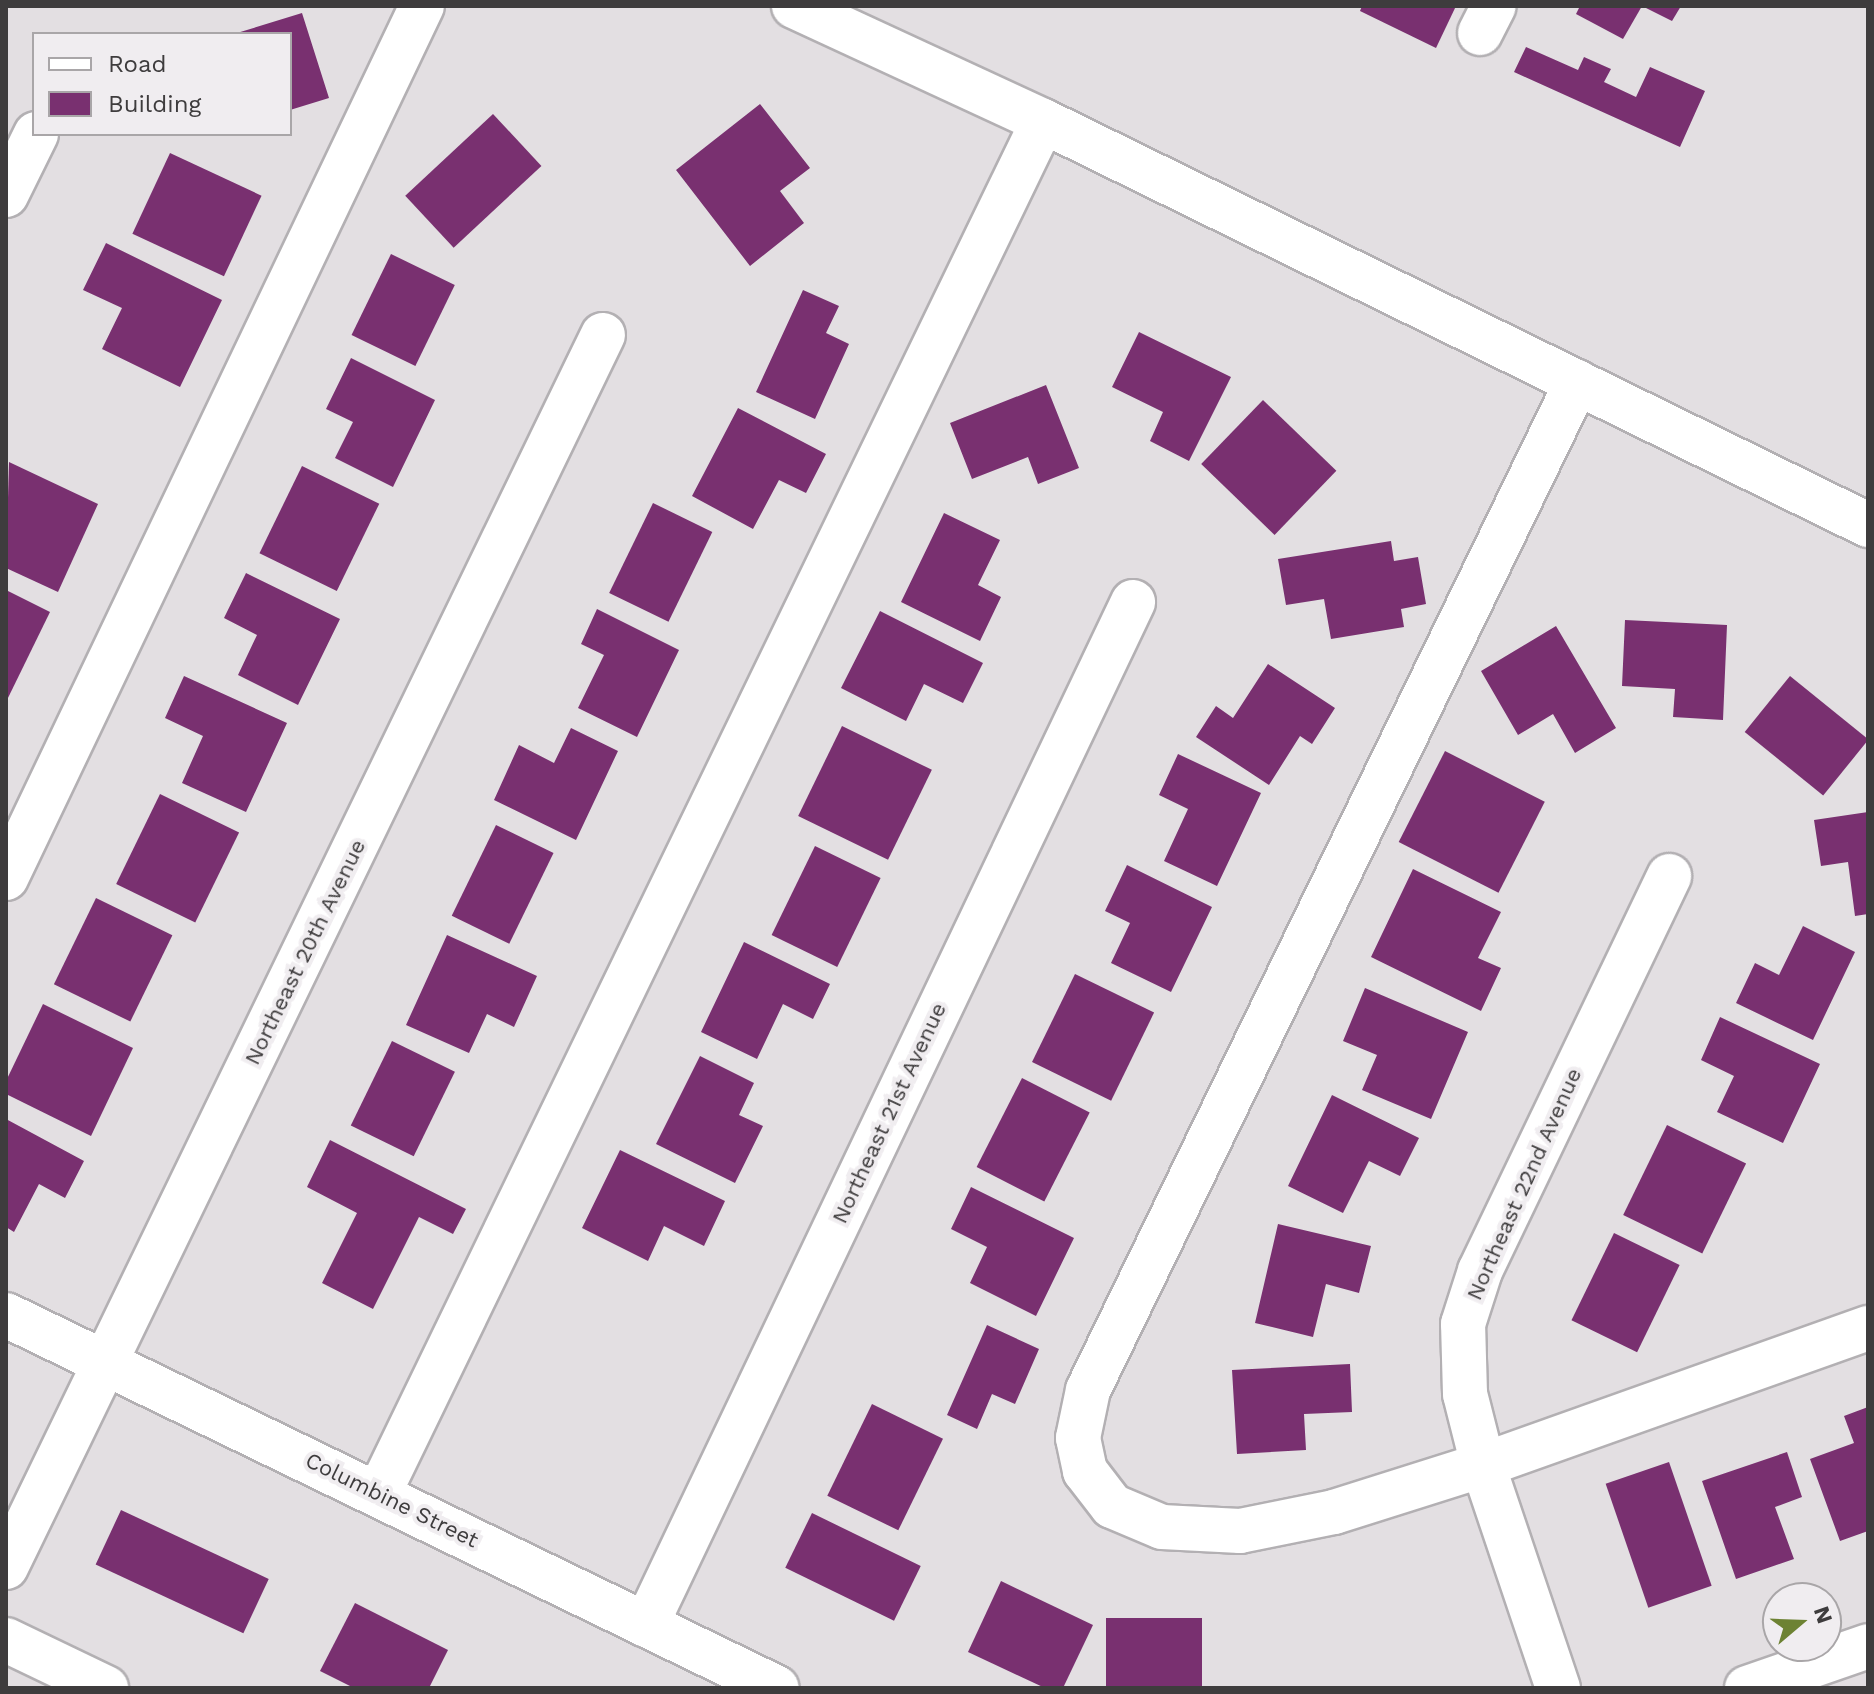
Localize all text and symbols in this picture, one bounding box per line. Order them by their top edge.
legend [32,32,292,136]
text: Road [108,50,167,78]
text: Building [108,90,201,118]
street label: Northeast 20th Avenue [239,835,371,1069]
street label: Northeast 21st Avenue [826,998,952,1228]
street label: Northeast 22nd Avenue [1461,1063,1587,1305]
street label: Columbine Street [301,1447,483,1553]
north arrow [1762,1582,1842,1662]
text: N [1809,1603,1838,1626]

